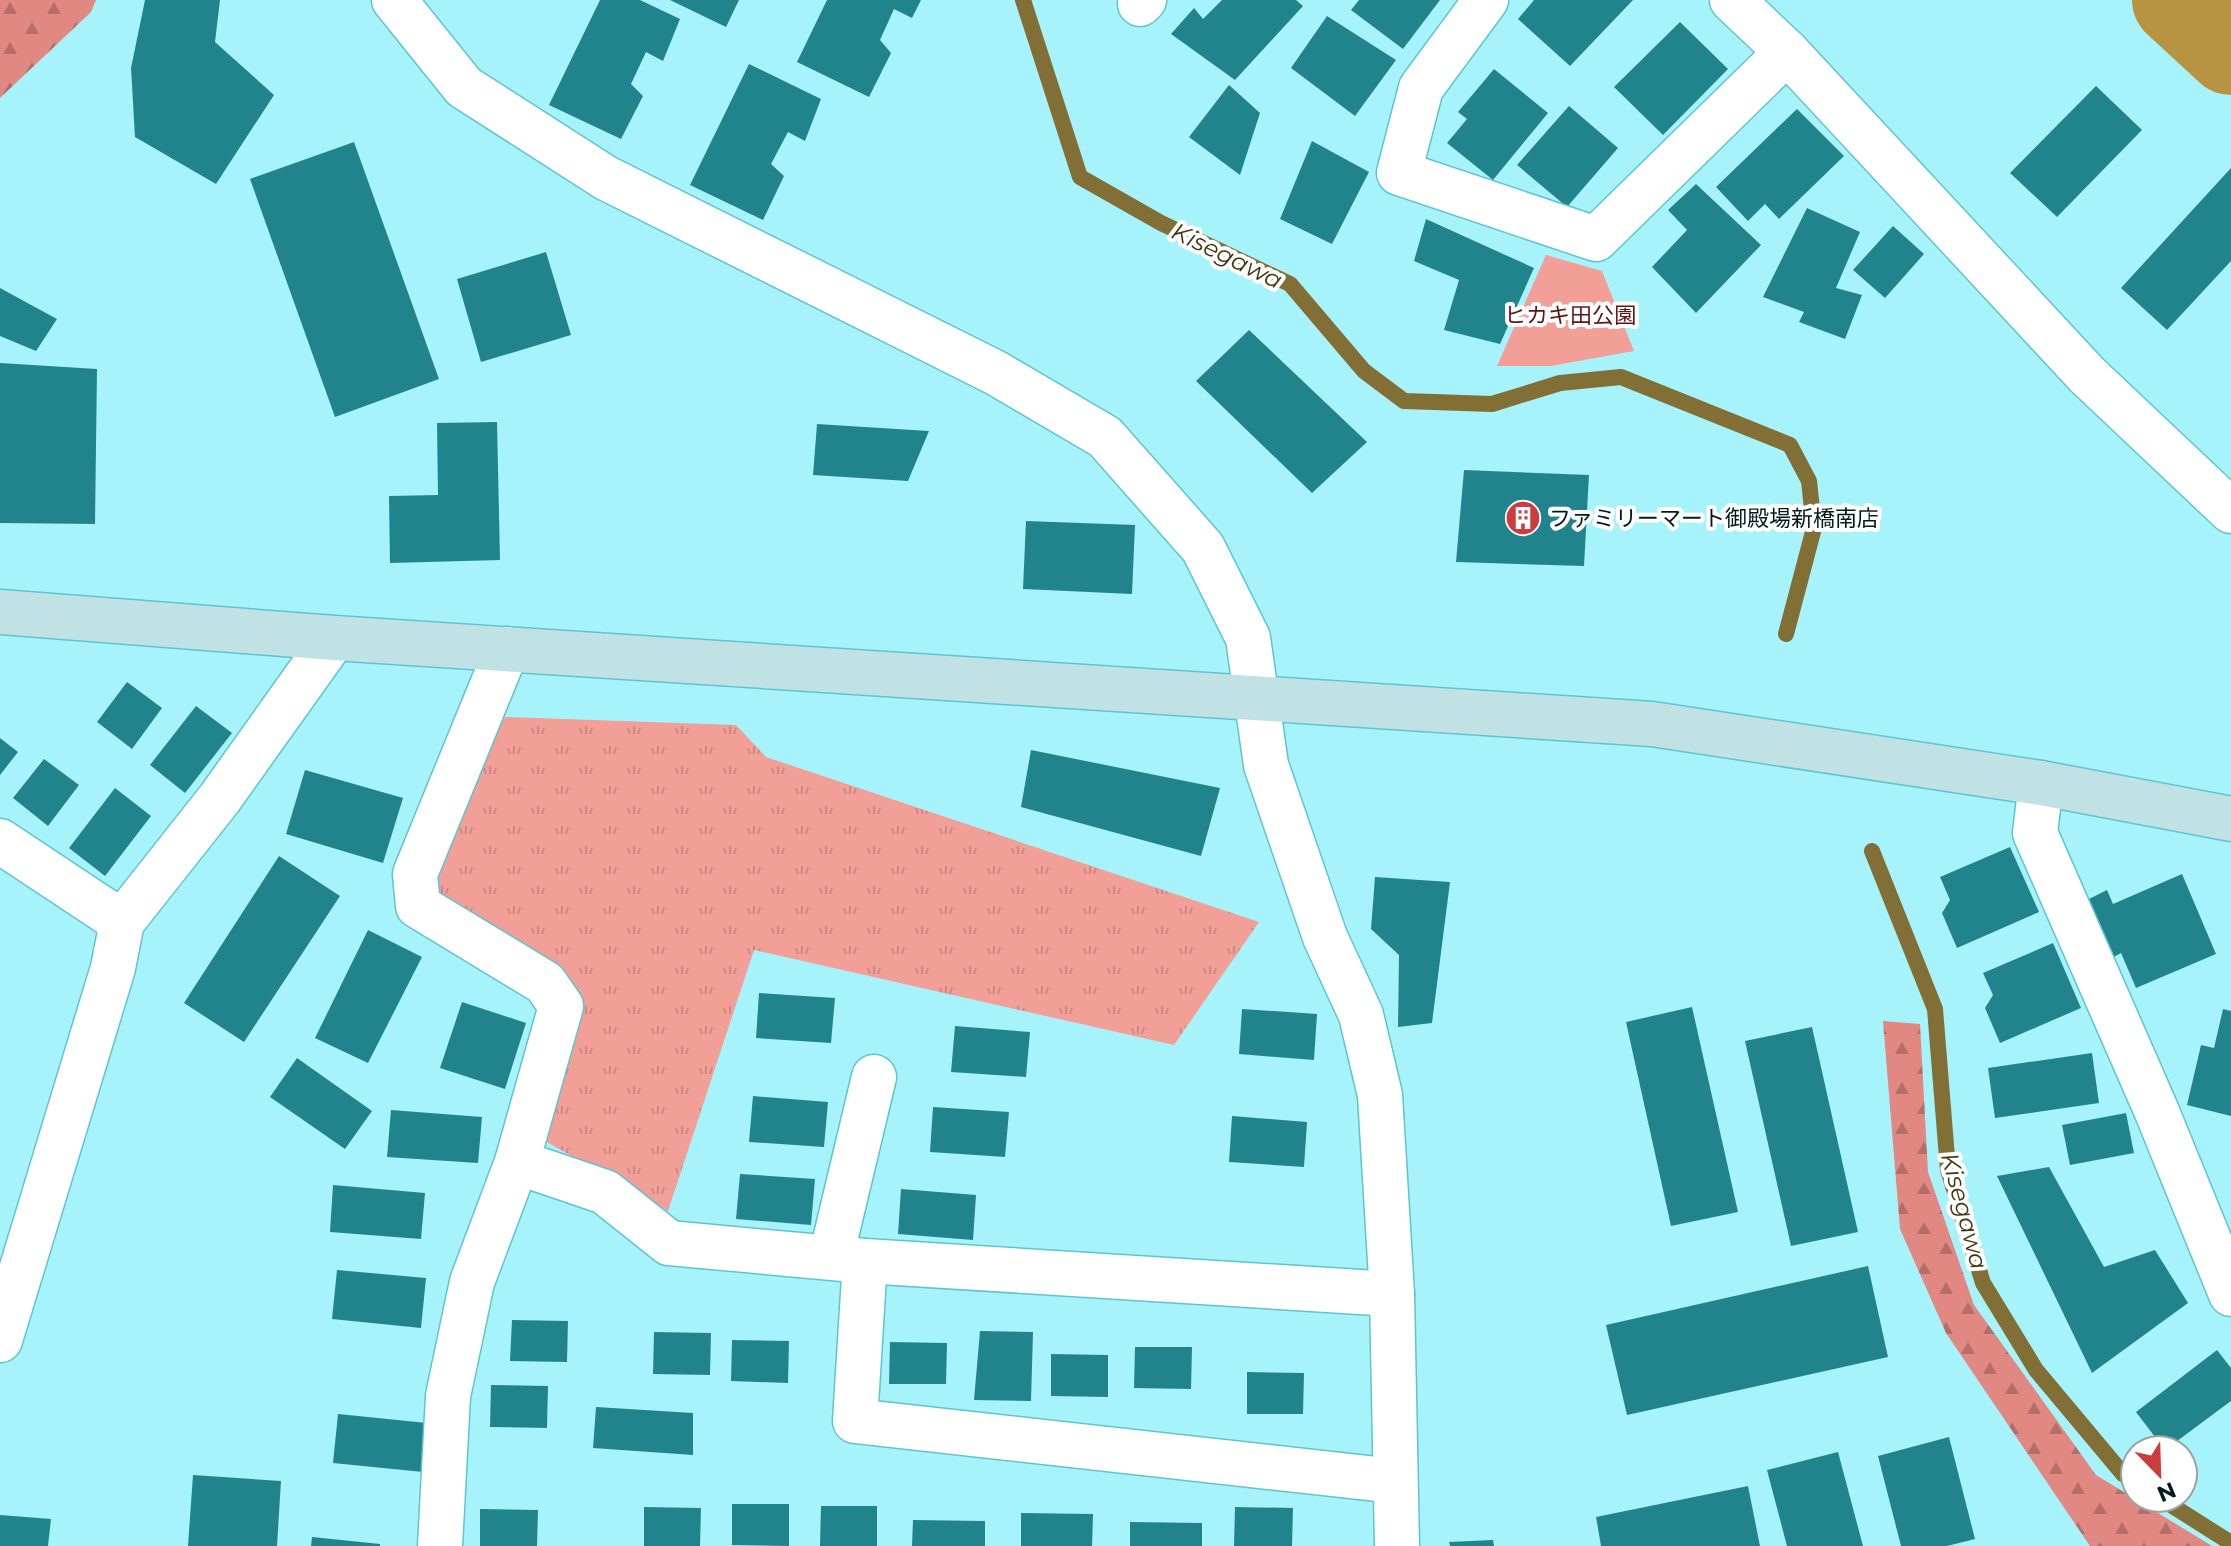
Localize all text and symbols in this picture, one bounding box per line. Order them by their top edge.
water label: Kisegawa [1167,216,1287,295]
park label: ヒカキ田公園 [1504,302,1636,329]
building icon: ファミリーマート御殿場新橋南店 [1504,499,1542,537]
place label: ファミリーマート御殿場新橋南店 [1549,505,1879,532]
water label: Kisegawa [1935,1149,1994,1272]
north arrow [2119,1434,2199,1514]
text: N [2153,1476,2180,1508]

